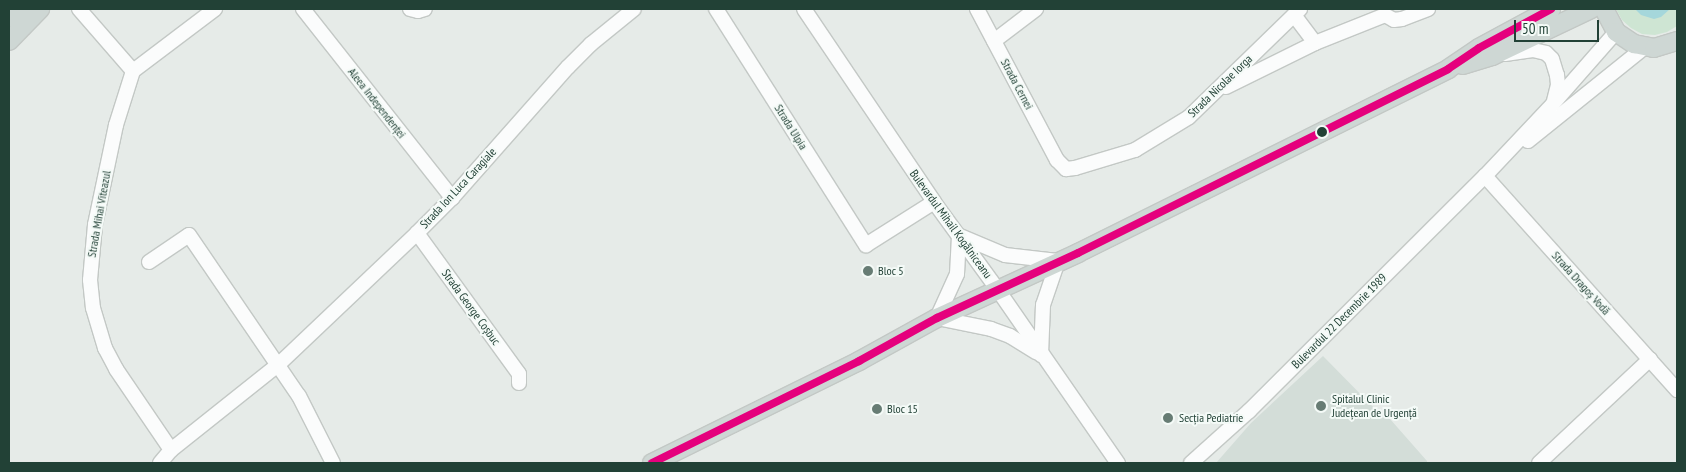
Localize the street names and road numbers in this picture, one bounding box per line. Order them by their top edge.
street label: Strada Nicolae Iorga [1185,52,1255,120]
street label: Strada Cernei [998,56,1036,112]
street label: Aleea Independenței [345,65,409,141]
street label: Strada Ulpia [771,102,811,152]
street label: Strada Ion Luca Caragiale [417,145,499,231]
street label: Bulevardul Mihail Kogălniceanu [907,167,995,281]
street label: Strada Mihai Viteazul [84,169,114,259]
street label: Strada Dragoș Vodă [1549,248,1613,318]
street label: Strada George Coșbuc [439,266,503,348]
street label: Bulevardul 22 Decembrie 1989 [1288,270,1390,372]

